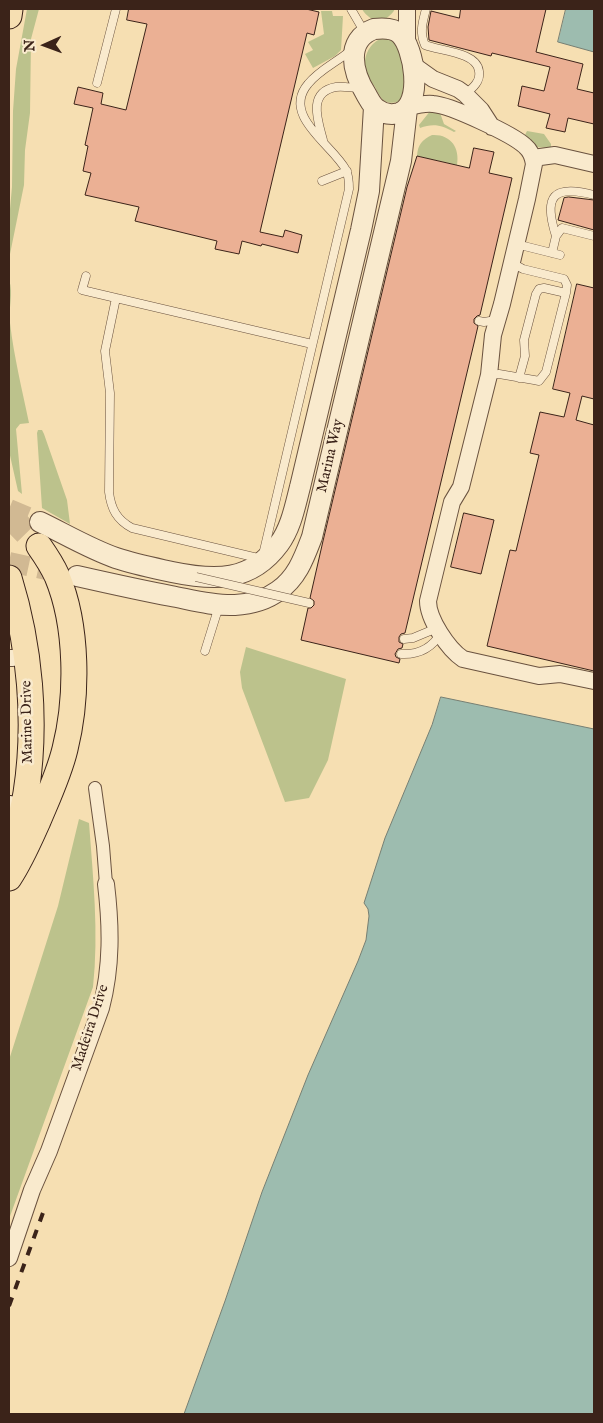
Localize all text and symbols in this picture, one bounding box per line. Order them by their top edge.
north arrow [20,20,70,70]
text: N [21,39,39,52]
street label: Marina Way [314,417,348,495]
street label: Marine Drive [18,680,38,764]
street label: Madeira Drive [69,983,113,1073]

